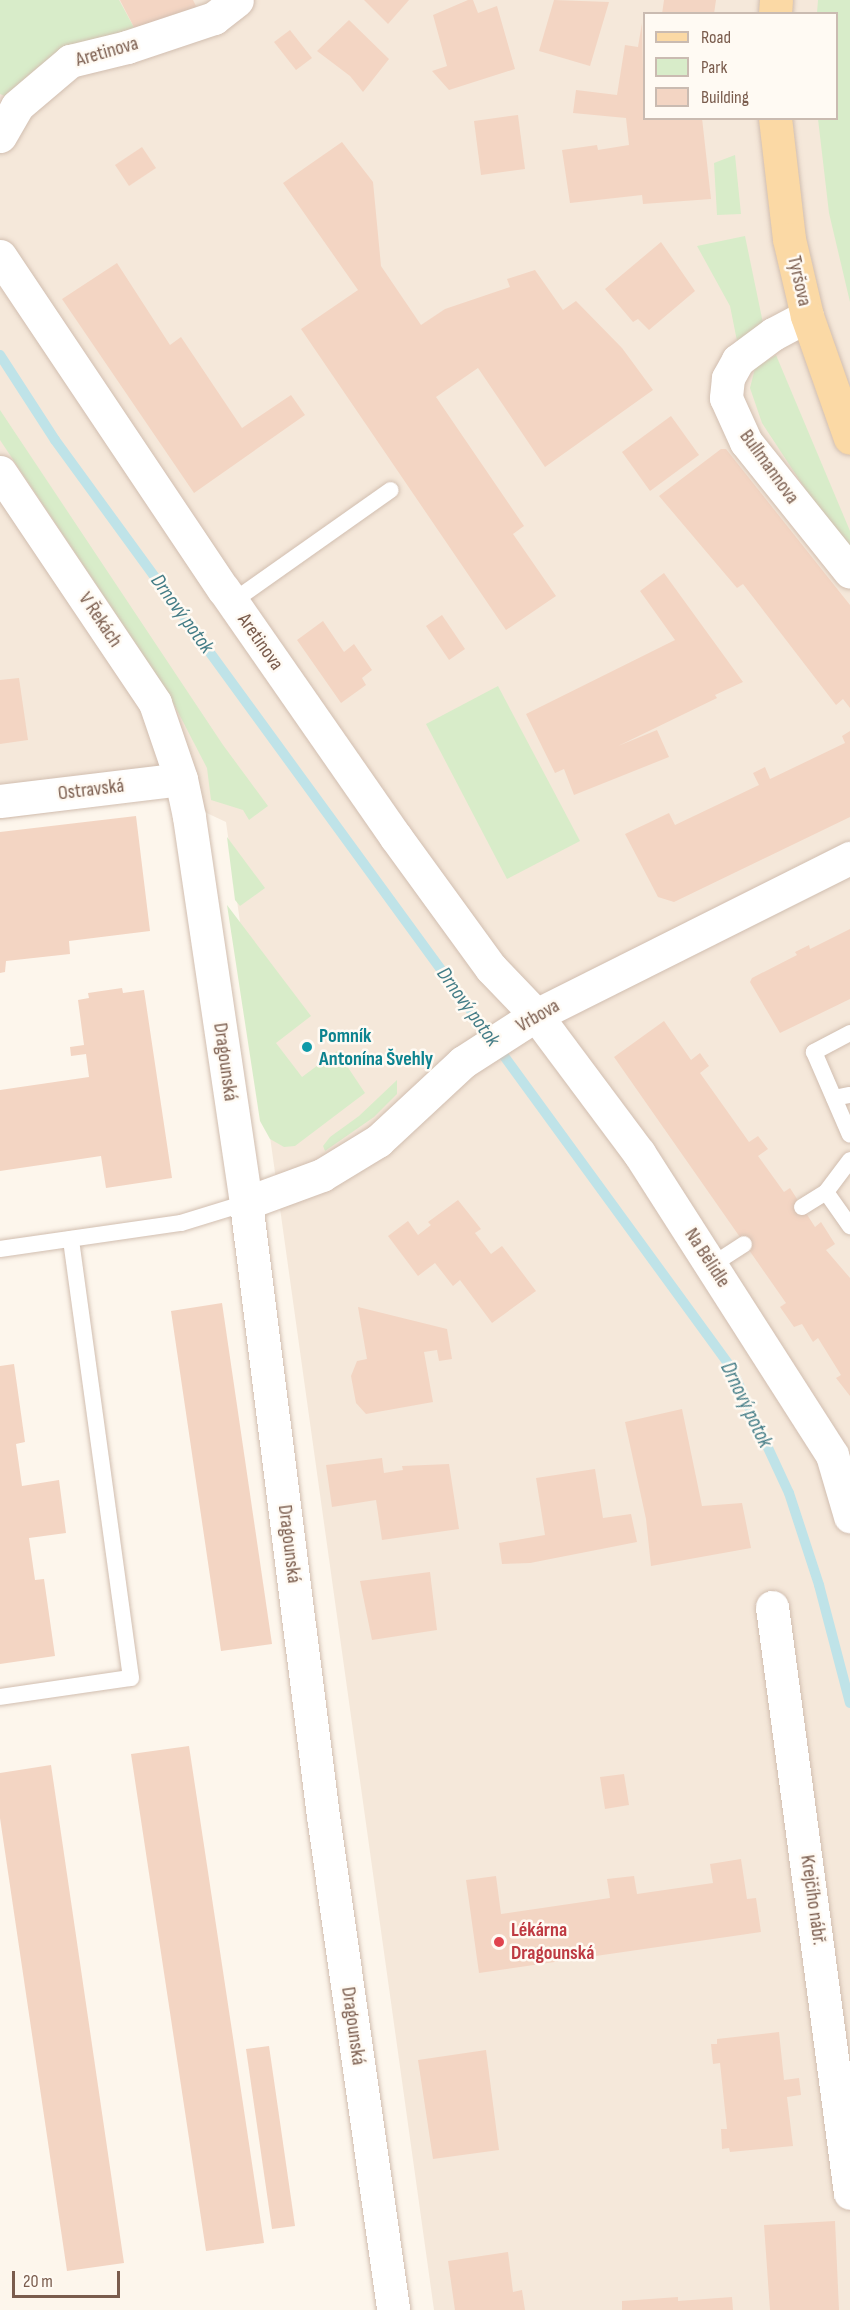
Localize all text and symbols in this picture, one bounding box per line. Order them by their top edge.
legend [643,12,838,120]
text: Road [701,27,731,48]
street label: Aretinova [73,32,141,72]
text: Park [701,57,727,78]
text: Building [701,87,749,108]
street label: Tyršova [782,253,816,309]
street label: Bullmannova [734,425,804,509]
water label: Drnový potok [145,569,219,659]
street label: V Řekách [73,588,127,652]
street label: Aretinova [232,609,288,675]
street label: Ostravská [57,774,125,806]
water label: Drnový potok [431,962,505,1052]
street label: Vrbova [512,994,564,1038]
street label: Dragounská [208,1021,242,1103]
place label: Pomník Antonína Švehly [319,1024,433,1071]
marker: Pomník Antonína Švehly [300,1040,314,1054]
street label: Na Bělidle [679,1224,735,1292]
water label: Drnový potok [715,1358,777,1452]
street label: Dragounská [272,1504,306,1584]
street label: Krejčího nábř. [795,1853,831,1947]
place label: Lékárna Dragounská [511,1918,594,1965]
marker: Lékárna Dragounská [492,1935,506,1949]
street label: Dragounská [336,1985,370,2067]
scale bar [15,2259,123,2297]
text: 20 m [23,2271,53,2292]

